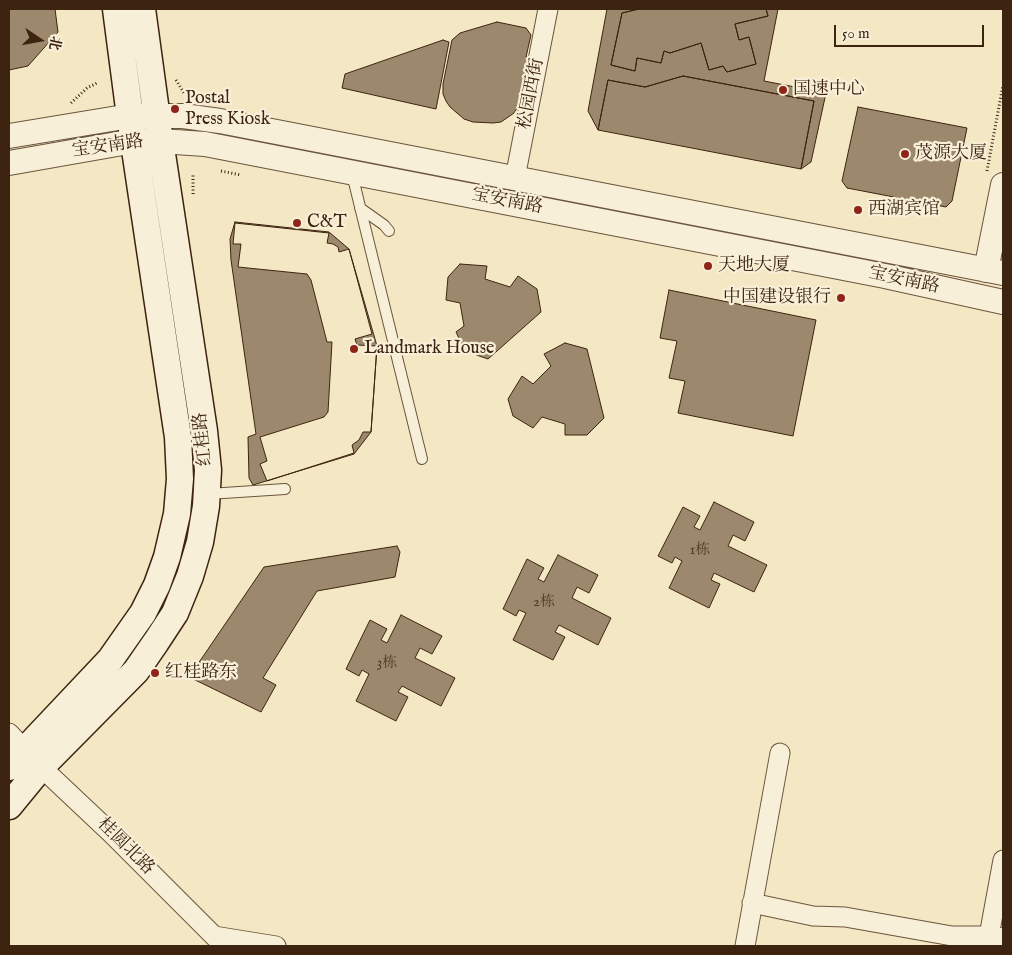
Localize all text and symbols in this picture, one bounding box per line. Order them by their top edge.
north arrow [15,15,65,65]
scale bar [837,15,987,47]
text: 50 m [842,24,870,43]
text: 北 [44,34,65,52]
street label: 松园西街 [515,57,549,131]
place label: 国速中心 [793,79,865,101]
marker: 国速中心 [777,84,789,96]
place label: Postal Press Kiosk [185,88,270,130]
marker: Postal Press Kiosk [169,103,181,115]
street label: 宝安南路 [71,131,145,163]
place label: 茂源大厦 [915,143,987,165]
marker: 茂源大厦 [899,148,911,160]
street label: 宝安南路 [470,185,544,219]
place label: 西湖宾馆 [868,199,940,221]
marker: 西湖宾馆 [852,204,864,216]
place label: C&T [307,212,346,234]
marker: C&T [291,217,303,229]
place label: 天地大厦 [718,255,790,277]
marker: 天地大厦 [702,260,714,272]
street label: 宝安南路 [867,263,941,299]
place label: 中国建设银行 [723,287,831,309]
marker: 中国建设银行 [835,292,847,304]
place label: Landmark House [364,338,494,360]
marker: Landmark House [348,343,360,355]
street label: 红桂路 [190,411,218,467]
house number: 1栋 [690,542,710,560]
house number: 2栋 [533,594,555,612]
house number: 3栋 [377,655,397,673]
place label: 红桂路东 [165,662,237,684]
marker: 红桂路东 [149,667,161,679]
street label: 桂圆北路 [92,814,158,880]

